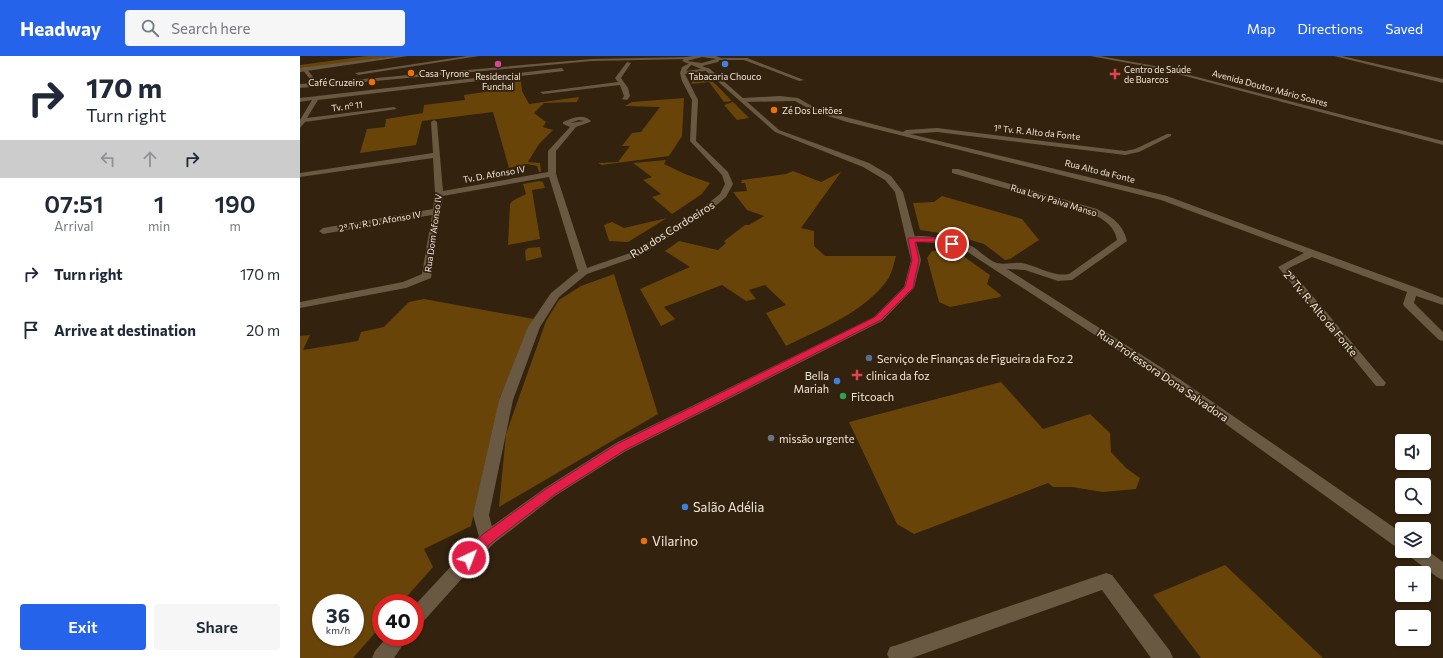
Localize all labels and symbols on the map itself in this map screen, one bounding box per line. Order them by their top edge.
marker: Residencial Funchal [493,59,503,69]
marker: Tabacaria Chouco [720,59,730,69]
place label: Centro de Saúde de Buarcos [1124,64,1191,85]
street label: Avenida Doutor Mário Soares [1211,67,1329,109]
marker: Casa Tyrone [406,68,416,78]
place label: Casa Tyrone [419,68,469,79]
marker: Centro de Saúde de Buarcos [1109,68,1121,80]
place label: Residencial Funchal [475,71,521,92]
place label: Tabacaria Chouco [689,71,761,82]
place label: Café Cruzeiro [308,77,364,88]
marker: Café Cruzeiro [367,77,377,87]
street label: Tv. nº 11 [331,99,363,113]
marker: Zé Dos Leitões [769,105,779,115]
place label: Zé Dos Leitões [782,105,842,116]
street label: 1ª Tv. R. Alto da Fonte [993,122,1081,142]
street label: Rua Alto da Fonte [1064,157,1137,185]
street label: Tv. D. Afonso IV [462,163,526,185]
street label: Rua Levy Paiva Manso [1009,182,1099,218]
street label: Rua Dom Afonso IV [422,193,444,273]
street label: Rua dos Cordoeiros [628,198,716,260]
street label: 2ª Tv. R. D. Afonso IV [338,208,422,234]
pin [935,227,969,261]
street label: 2ª Tv. R. Alto da Fonte [1281,268,1361,359]
street label: Rua Professora Dona Salvadora [1095,326,1231,424]
place label: Serviço de Finanças de Figueira da Foz 2 [877,352,1073,365]
marker: Serviço de Finanças de Figueira da Foz 2 [864,353,874,363]
place label: Bella Mariah [794,369,829,395]
marker: clinica da foz [851,369,863,381]
place label: clinica da foz [866,369,930,382]
marker: Bella Mariah [832,376,842,386]
place label: Fitcoach [851,390,894,403]
marker: Fitcoach [838,391,848,401]
place label: missão urgente [779,432,855,445]
marker: missão urgente [766,433,776,443]
place label: Salão Adélia [693,499,764,515]
marker: Salão Adélia [680,502,690,512]
place label: Vilarino [652,533,698,549]
marker: Vilarino [639,536,649,546]
position arrow [448,537,490,579]
speed limit sign: 40 [372,594,424,646]

